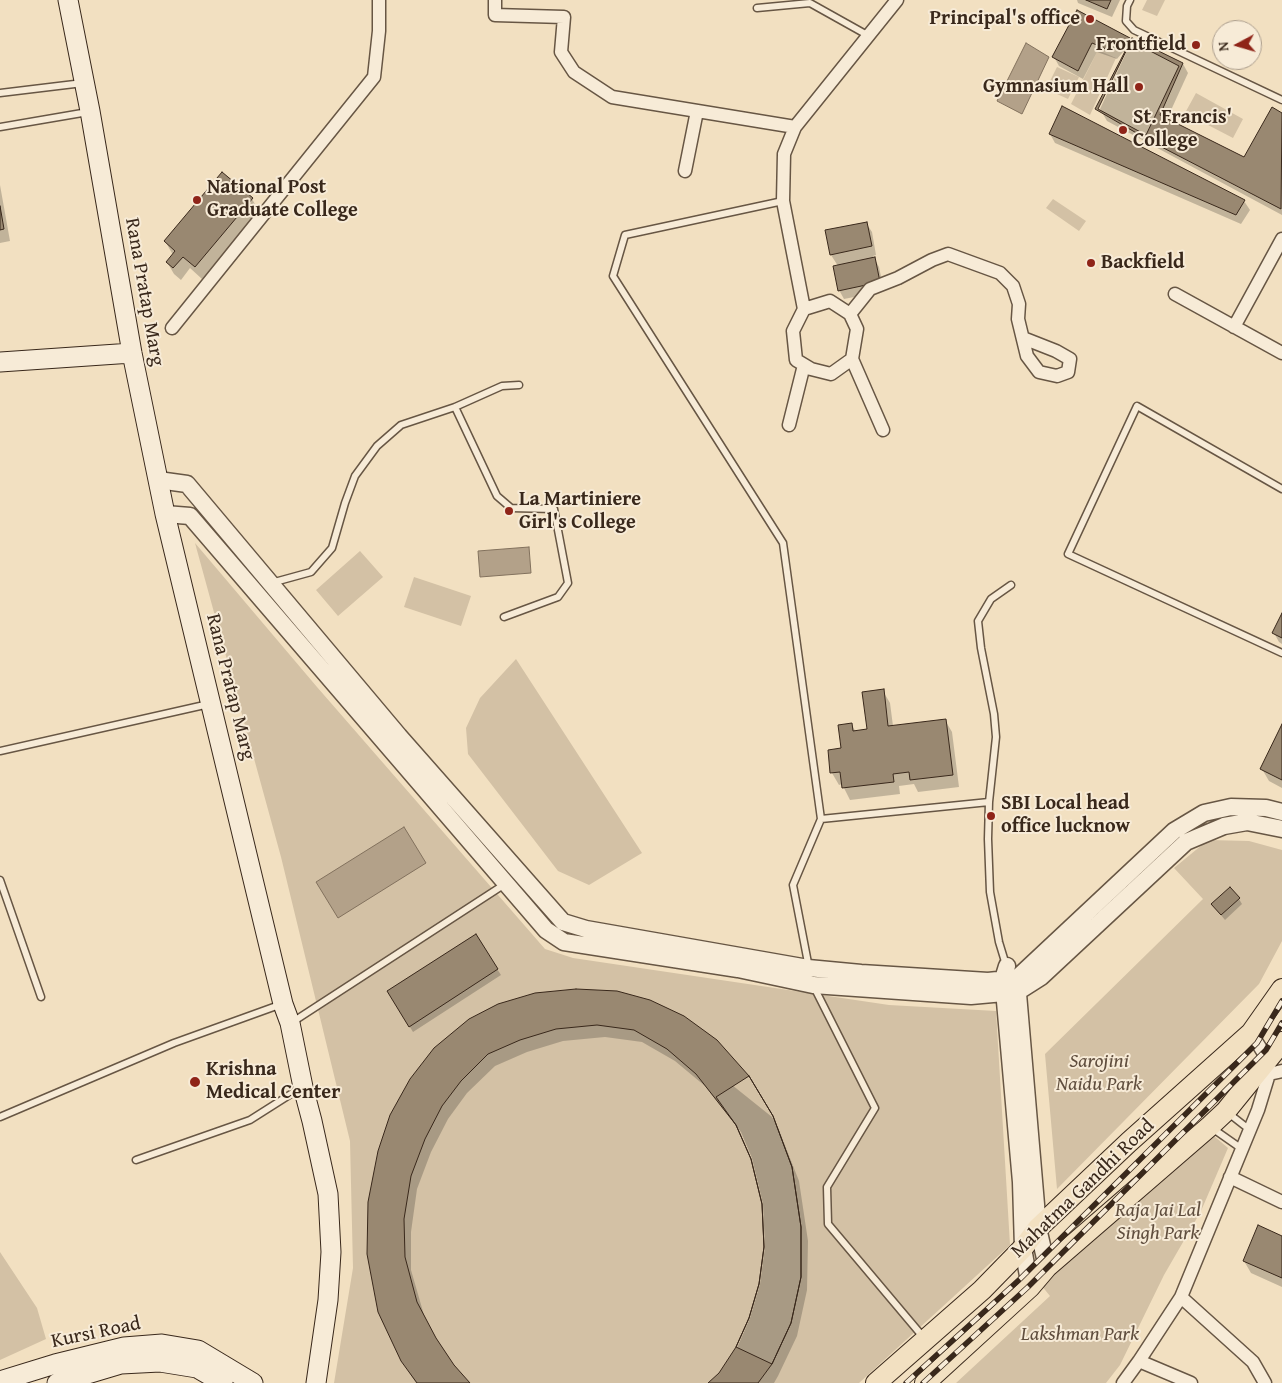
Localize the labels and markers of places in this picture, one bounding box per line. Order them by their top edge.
place label: Principal's office [929,7,1080,31]
marker: Principal's office [1084,13,1096,25]
place label: Frontfield [1096,33,1186,57]
marker: Frontfield [1190,39,1202,51]
place label: Gymnasium Hall [983,75,1129,99]
marker: Gymnasium Hall [1133,81,1145,93]
place label: St. Francis' College [1133,106,1232,153]
marker: St. Francis' College [1117,124,1129,136]
place label: National Post Graduate College [207,176,358,223]
marker: National Post Graduate College [191,194,203,206]
place label: Backfield [1101,251,1185,275]
marker: Backfield [1085,257,1097,269]
place label: La Martiniere Girl's College [519,488,641,535]
marker: La Martiniere Girl's College [503,505,515,517]
place label: SBI Local head office lucknow [1001,792,1130,839]
marker: SBI Local head office lucknow [985,810,997,822]
place label: Krishna Medical Center [206,1058,340,1105]
marker: Krishna Medical Center [188,1075,202,1089]

